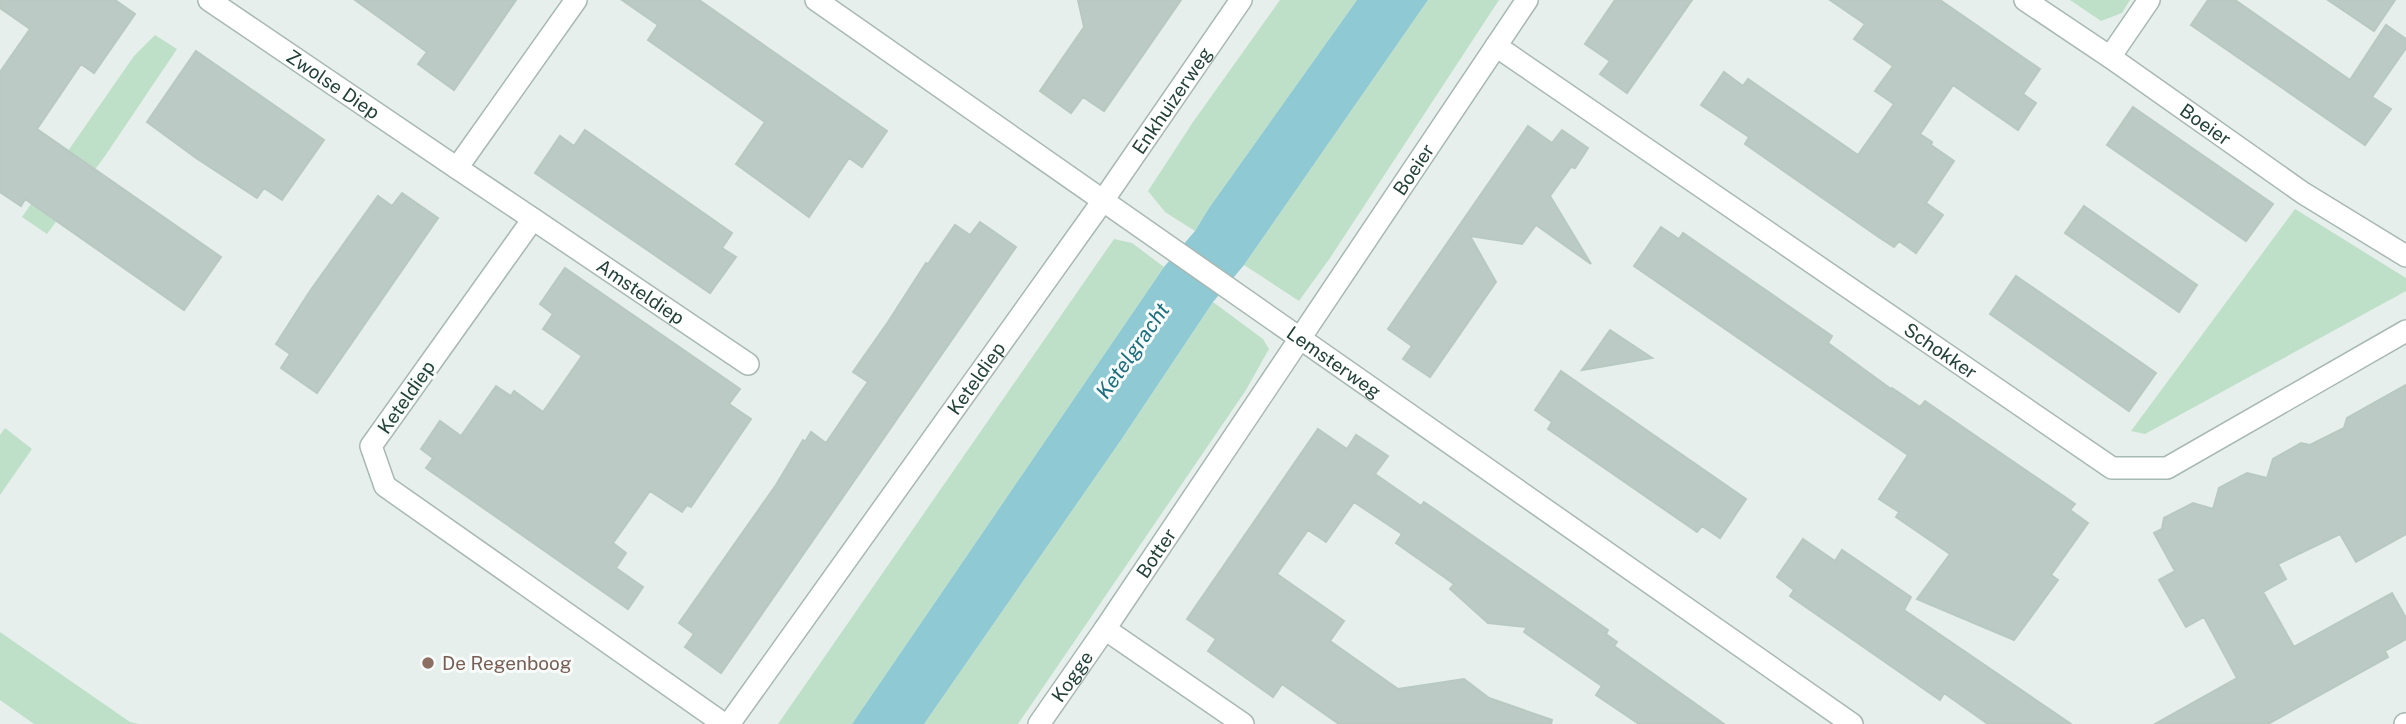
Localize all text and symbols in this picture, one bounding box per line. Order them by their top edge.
street label: Enkhuizerweg [1128,43,1216,158]
street label: Zwolse Diep [282,45,384,123]
street label: Boeier [2176,99,2235,150]
street label: Boeier [1388,140,1438,199]
street label: Amsteldiep [593,254,689,329]
water label: Ketelgracht [1090,298,1175,403]
street label: Schokker [1900,318,1981,383]
street label: Lemsterweg [1283,322,1386,403]
street label: Keteldiep [943,338,1010,419]
street label: Keteldiep [373,356,439,438]
street label: Botter [1132,524,1180,582]
street label: Kogge [1047,647,1097,706]
place label: De Regenboog [442,652,572,674]
marker: De Regenboog [420,655,436,671]

